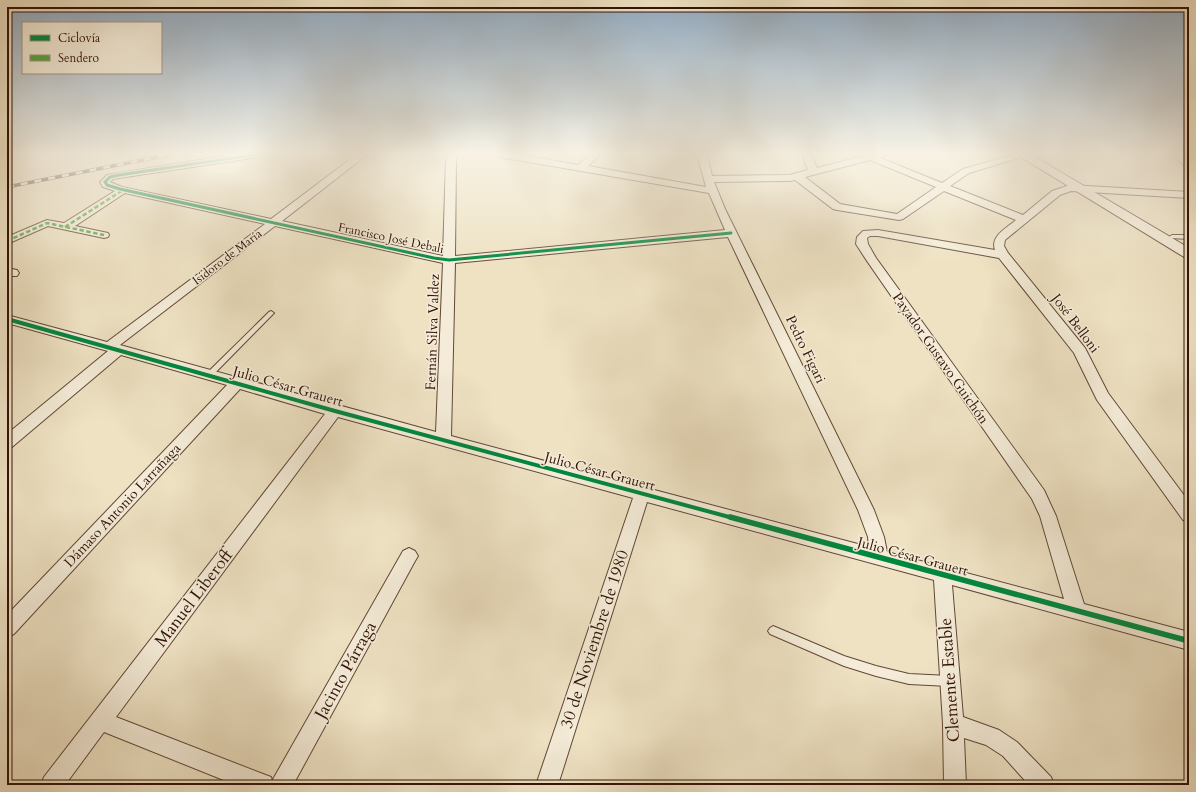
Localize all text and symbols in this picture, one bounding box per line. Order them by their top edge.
legend [22,22,162,74]
text: Ciclovía [58,30,101,46]
text: Sendero [58,50,99,66]
street label: Francisco José Debali [337,219,446,257]
street label: Isidoro de María [189,225,266,288]
street label: Fernán Silva Valdez [421,273,444,391]
street label: José Belloni [1046,288,1104,357]
street label: Payador Gustavo Guichón [888,289,993,428]
street label: Pedro Figari [781,312,830,386]
street label: Julio César Grauert [229,361,346,411]
street label: Dámaso Antonio Larrañaga [60,439,185,571]
street label: Julio César Grauert [541,447,658,496]
street label: Julio César Grauert [854,532,971,581]
street label: Manuel Liberoff [149,543,239,652]
street label: 30 de Noviembre de 1980 [555,547,634,731]
street label: Jacinto Párraga [308,617,382,726]
street label: Clemente Estable [934,617,965,743]

